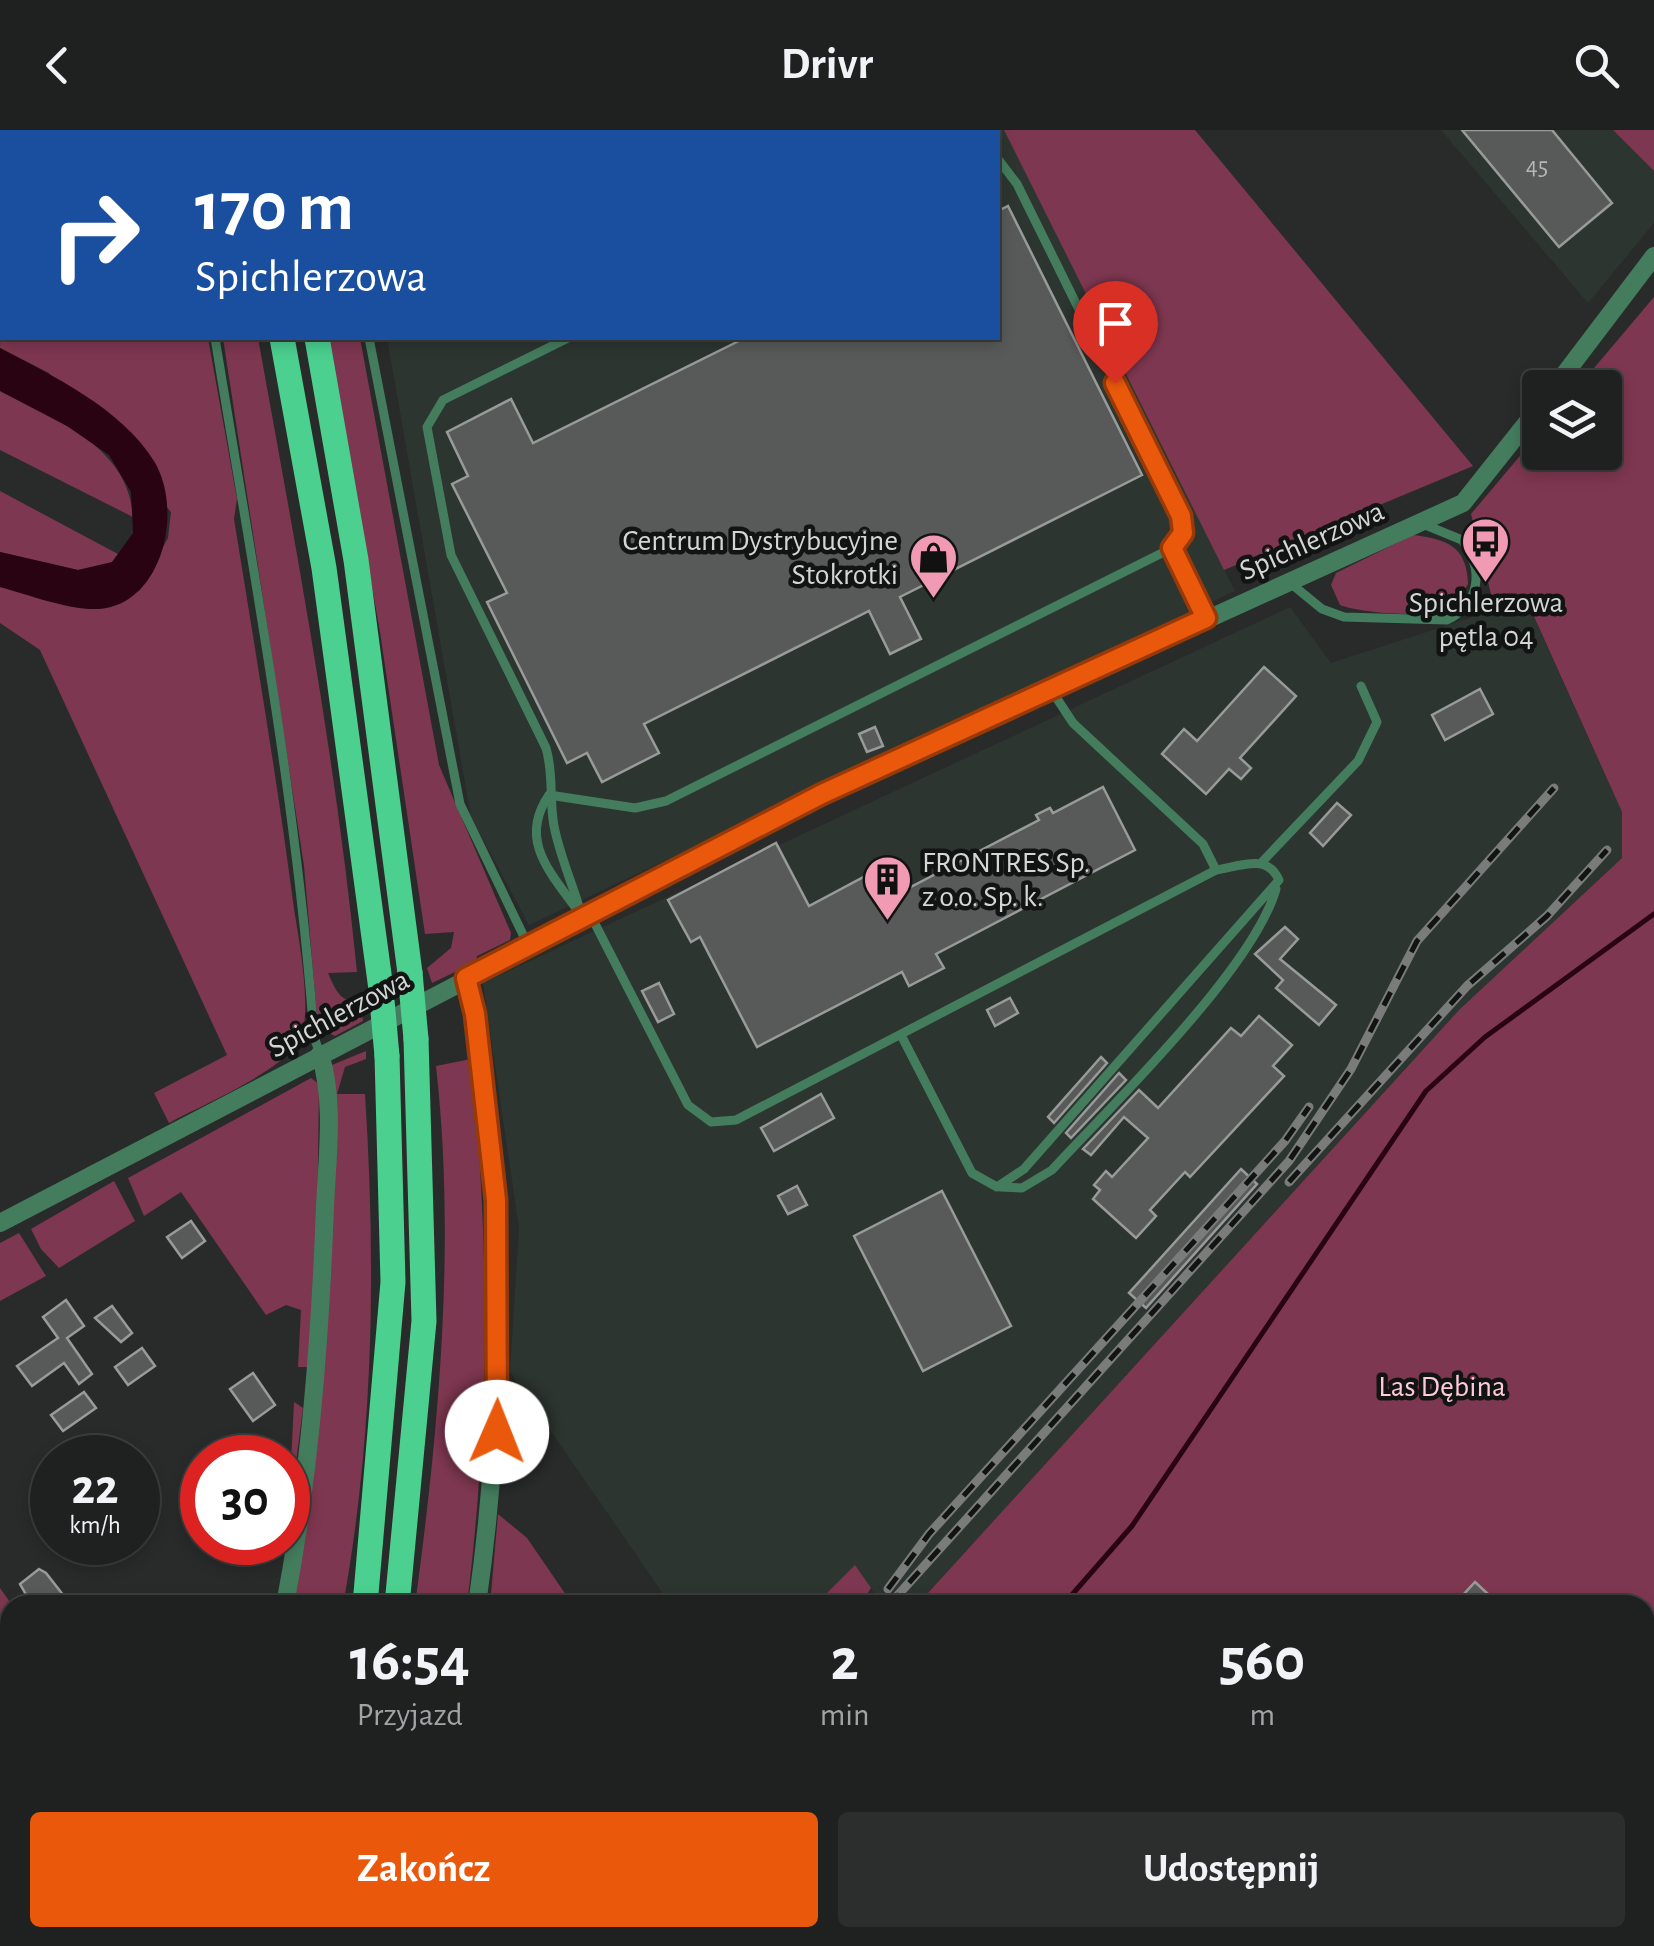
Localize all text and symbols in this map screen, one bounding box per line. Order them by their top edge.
icon: back [30,38,85,93]
icon: search [1569,38,1624,93]
text: Drivr [781,42,873,87]
house number: 45 [1526,154,1548,179]
icon: right [30,170,160,300]
text: 170 m [195,173,354,243]
text: Spichlerzowa [195,255,427,300]
pin [1073,281,1158,384]
icon: arrive [1088,296,1143,351]
map controls [1522,370,1622,470]
button: layers [1522,370,1622,470]
street label: Spichlerzowa [1235,496,1389,586]
bus stop icon: Spichlerzowa pętla 04 [1460,516,1512,584]
place label: Centrum Dystrybucyjne Stokrotki [622,526,898,590]
shop icon: Centrum Dystrybucyjne Stokrotki [907,532,959,600]
place label: Spichlerzowa pętla 04 [1409,588,1563,652]
place label: FRONTRES Sp. z o.o. Sp. k. [922,848,1090,912]
building icon: FRONTRES Sp. z o.o. Sp. k. [861,854,913,922]
street label: Spichlerzowa [264,964,414,1064]
park label: Las Dębina [1378,1372,1506,1402]
position arrow [445,1380,549,1484]
speed limit sign: 30 [180,1435,310,1565]
text: 22 [71,1463,119,1513]
text: km/h [69,1513,121,1538]
text: 16:54 [350,1631,470,1691]
text: 2 [830,1631,859,1691]
text: 560 [1219,1631,1305,1691]
text: Przyjazd [357,1699,463,1731]
text: min [820,1699,870,1731]
text: m [1249,1699,1275,1731]
button: Zakończ [30,1812,818,1927]
button: Udostępnij [838,1812,1625,1927]

